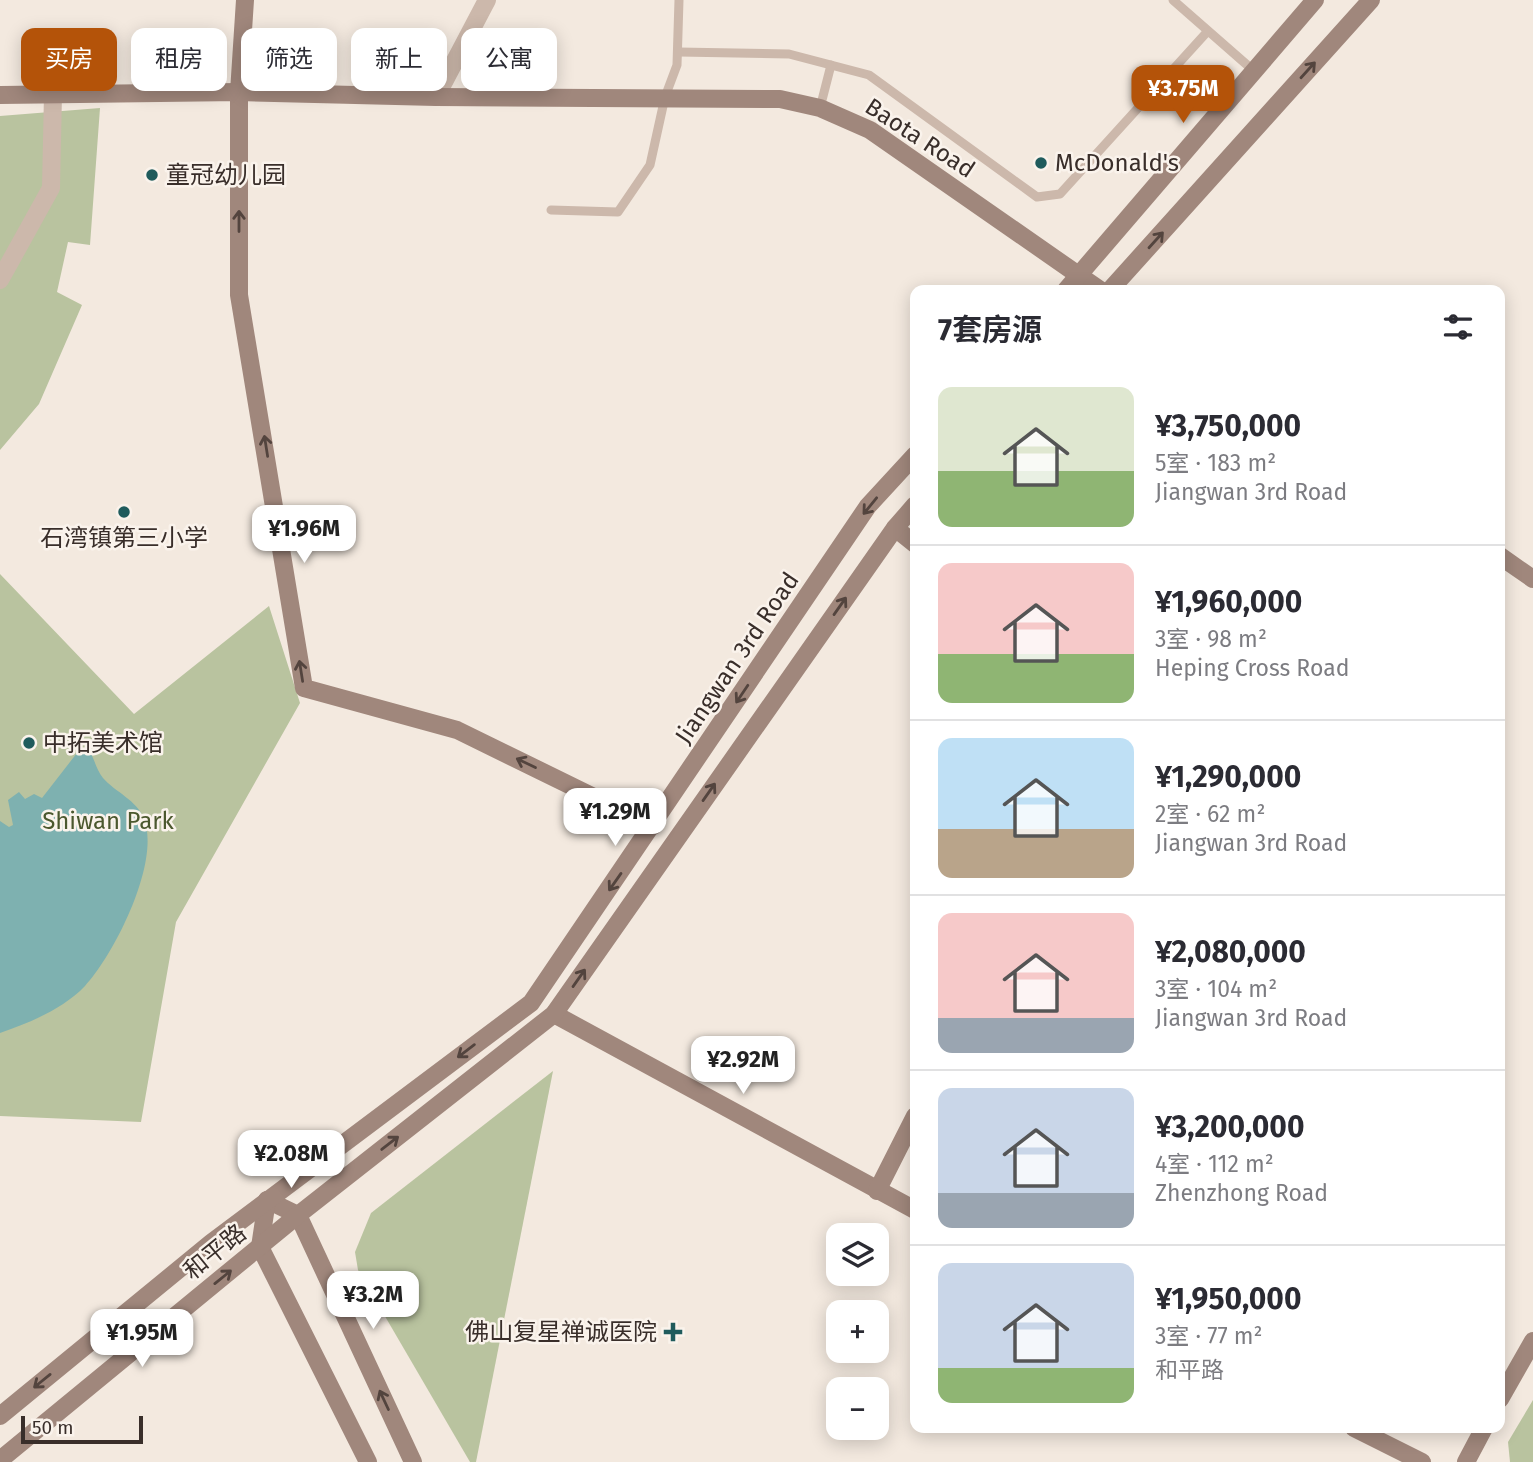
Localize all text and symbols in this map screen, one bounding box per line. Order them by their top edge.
chip: 买房 [21,28,117,91]
chip: 租房 [131,28,227,91]
chip: 筛选 [241,28,337,91]
chip: 新上 [351,28,447,91]
chip: 公寓 [461,28,557,91]
one-way arrow [1300,61,1316,79]
pin: ¥3.75M [1126,66,1240,125]
text: ¥3.75M [1147,74,1219,102]
street label: Baota Road [860,92,980,184]
place label: McDonald's [1055,149,1179,177]
marker: McDonald's [1033,155,1049,171]
place label: 童冠幼儿园 [166,161,286,189]
marker: 童冠幼儿园 [144,167,160,183]
one-way arrow [232,210,246,233]
one-way arrow [1148,231,1164,249]
icon: filters [1439,308,1477,346]
text: 7套房源 [938,312,1042,348]
text: ¥3,750,000 [1155,408,1301,444]
icon: home [994,415,1078,499]
one-way arrow [259,436,272,458]
text: 5室 · 183 m² [1155,449,1276,477]
text: Jiangwan 3rd Road [1155,478,1347,506]
one-way arrow [862,496,877,514]
marker: 石湾镇第三小学 [116,504,132,520]
pin: ¥1.96M [247,505,361,565]
text: ¥1.96M [268,514,340,542]
place label: 石湾镇第三小学 [40,524,208,552]
street label: Jiangwan 3rd Road [669,567,805,749]
text: ¥1,960,000 [1155,584,1302,620]
icon: home [994,591,1078,675]
one-way arrow [833,597,847,616]
text: 3室 · 98 m² [1155,625,1267,653]
text: Heping Cross Road [1155,654,1349,682]
one-way arrow [295,660,308,683]
one-way arrow [735,684,749,703]
place label: 中拓美术馆 [43,729,163,757]
marker: 中拓美术馆 [21,735,37,751]
one-way arrow [516,756,537,770]
text: ¥1,290,000 [1155,759,1301,795]
icon: home [994,766,1078,850]
one-way arrow [702,783,717,802]
pin: ¥1.29M [558,788,672,848]
text: ¥1.29M [579,797,651,825]
text: 2室 · 62 m² [1155,800,1265,828]
park label: Shiwan Park [42,807,174,835]
text: Jiangwan 3rd Road [1155,829,1347,857]
one-way arrow [608,872,622,891]
text: ¥2,080,000 [1155,934,1306,970]
icon: home [994,941,1078,1025]
one-way arrow [572,969,586,988]
text: 3室 · 104 m² [1155,975,1277,1003]
text: Jiangwan 3rd Road [1155,1004,1347,1032]
pin: ¥2.92M [686,1036,800,1096]
one-way arrow [457,1043,476,1058]
text: ¥2.92M [707,1045,779,1073]
text: ¥3,200,000 [1155,1109,1304,1145]
icon: home [994,1116,1078,1200]
pin: ¥2.08M [234,1130,348,1190]
one-way arrow [381,1135,399,1150]
text: ¥2.08M [254,1139,328,1167]
text: 4室 · 112 m² [1155,1150,1274,1178]
text: Zhenzhong Road [1155,1179,1328,1207]
street label: 和平路 [178,1218,252,1286]
map controls [826,1223,889,1440]
button: layers [826,1223,889,1286]
one-way arrow [214,1269,232,1285]
pin: ¥3.2M [324,1272,422,1331]
text: ¥3.2M [343,1280,403,1308]
text: ¥1,950,000 [1155,1281,1301,1317]
icon: home [994,1291,1078,1375]
button: + [826,1300,889,1363]
pin: ¥1.95M [85,1310,199,1369]
text: ¥1.95M [106,1318,178,1346]
place label: 佛山复星禅诚医院 [465,1318,657,1346]
marker: 佛山复星禅诚医院 [663,1322,683,1342]
text: 3室 · 77 m² [1155,1322,1263,1350]
text: 和平路 [1155,1356,1224,1384]
one-way arrow [34,1373,52,1389]
button: − [826,1377,889,1440]
one-way arrow [377,1390,391,1411]
scale bar [21,1413,144,1445]
text: 50 m [32,1416,73,1439]

